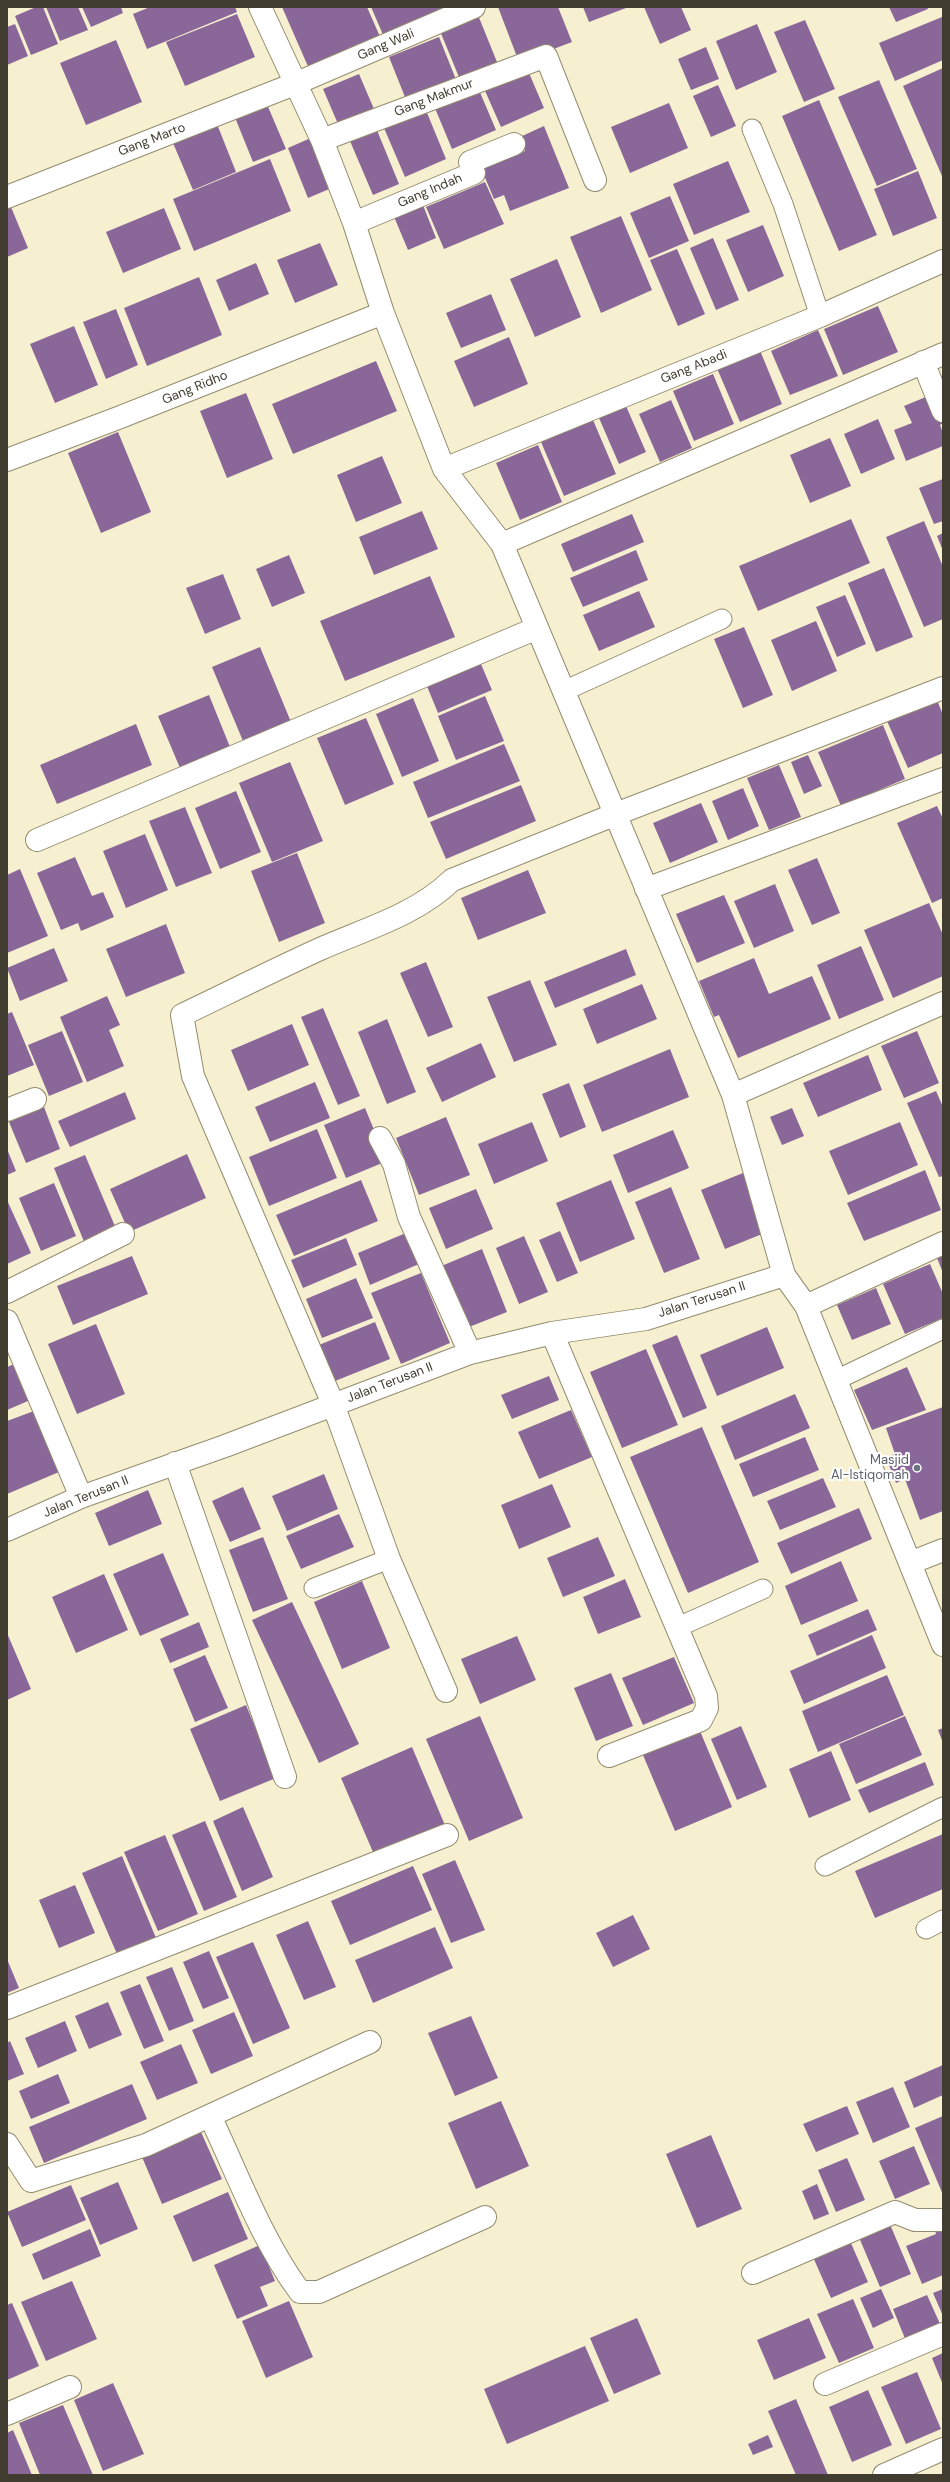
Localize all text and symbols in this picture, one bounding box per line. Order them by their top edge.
street label: Gang Wali [355,26,417,64]
street label: Gang Makmur [392,76,476,120]
street label: Gang Marto [116,120,188,160]
street label: Gang Indah [396,170,464,212]
street label: Gang Abadi [659,347,729,387]
street label: Gang Ridho [160,368,230,408]
street label: Jalan Terusan II [656,1279,748,1321]
street label: Jalan Terusan II [345,1359,435,1407]
place label: Masjid Al-Istiqomah [831,1453,909,1484]
marker: Masjid Al-Istiqomah [912,1463,922,1473]
street label: Jalan Terusan II [41,1473,131,1521]

